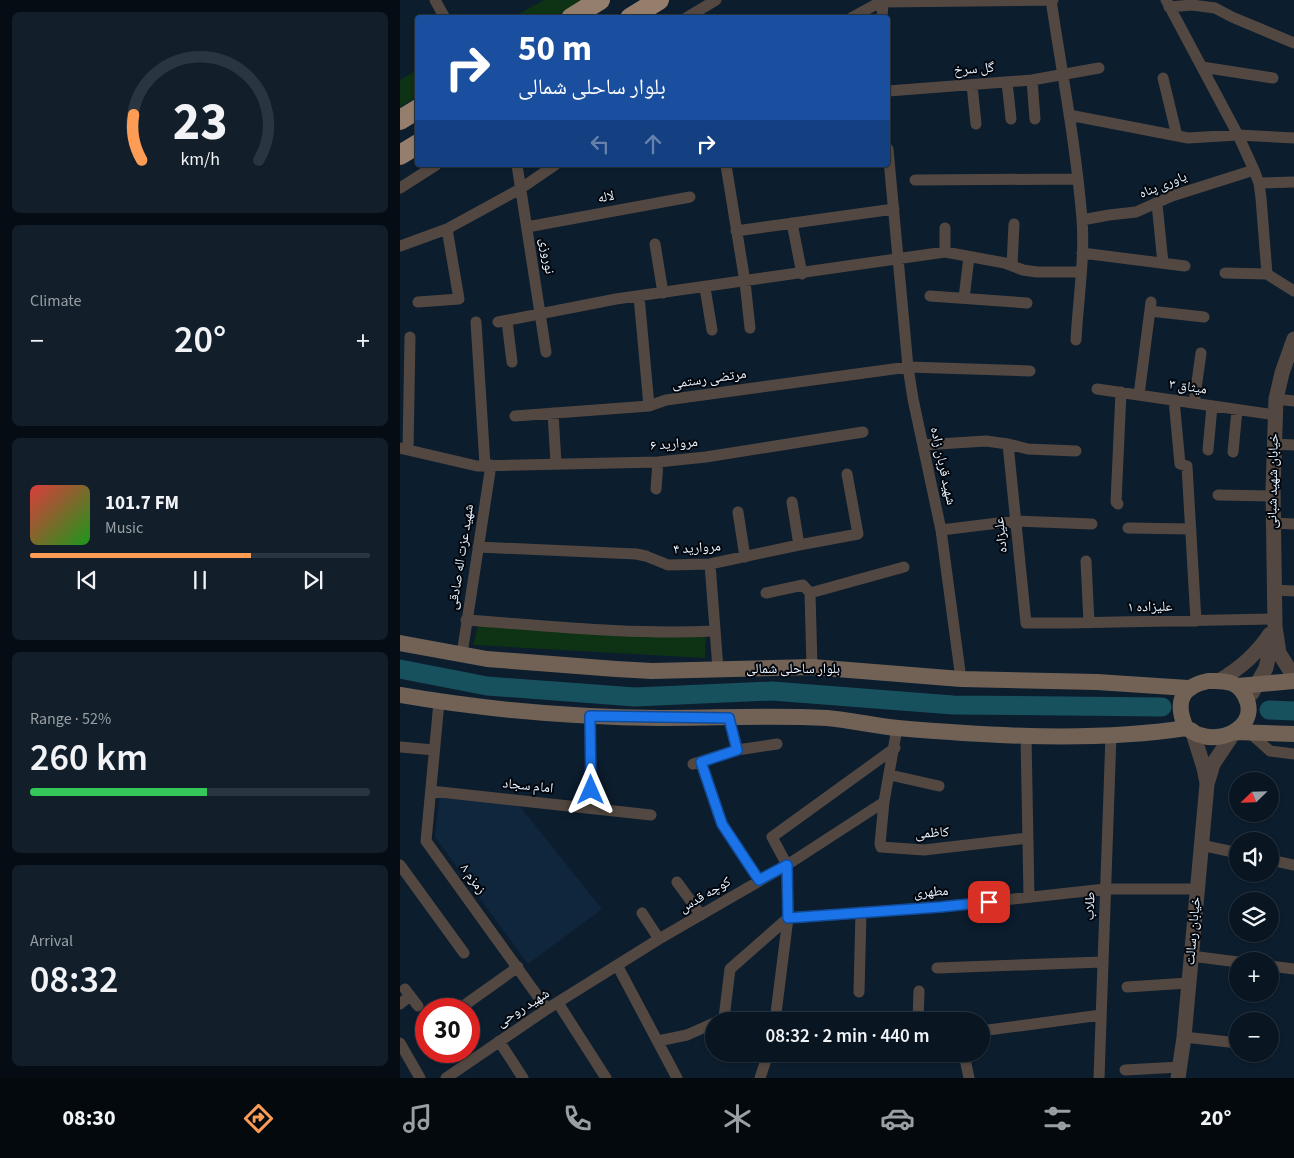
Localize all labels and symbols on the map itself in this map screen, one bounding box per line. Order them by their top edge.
street label: گل سرخ [953,58,995,80]
street label: یاوری پناه [1136,166,1190,204]
street label: لاله [596,186,616,208]
street label: نوروزی [534,236,560,276]
street label: مرتضی رستمی [670,364,748,394]
street label: میثاق ۳ [1168,374,1208,400]
street label: شهید قربان زاده [925,425,961,507]
street label: مروارید ۶ [649,432,699,456]
street label: خیابان شهید شبانی [1262,433,1284,529]
street label: شهید عزت اله صادقی [443,503,479,611]
street label: علیزاده [989,516,1013,554]
street label: مروارید ۴ [672,536,722,560]
street label: علیزاده ۱ [1127,597,1173,617]
street label: بلوار ساحلی شمالی [746,659,840,679]
position arrow [564,763,616,815]
north arrow [1229,772,1279,822]
street label: امام سجاد [502,773,554,799]
street label: کاظمی [914,822,950,844]
street label: زمزم ۸ [455,860,491,898]
street label: کوچه قدس [675,872,735,918]
street label: مطهری [913,881,949,903]
pin [968,881,1010,923]
street label: طلاب [1080,891,1100,921]
street label: خیابان رسالت [1180,896,1206,966]
street label: شهید روحی [492,984,554,1032]
speed limit sign: 30 [415,998,480,1063]

